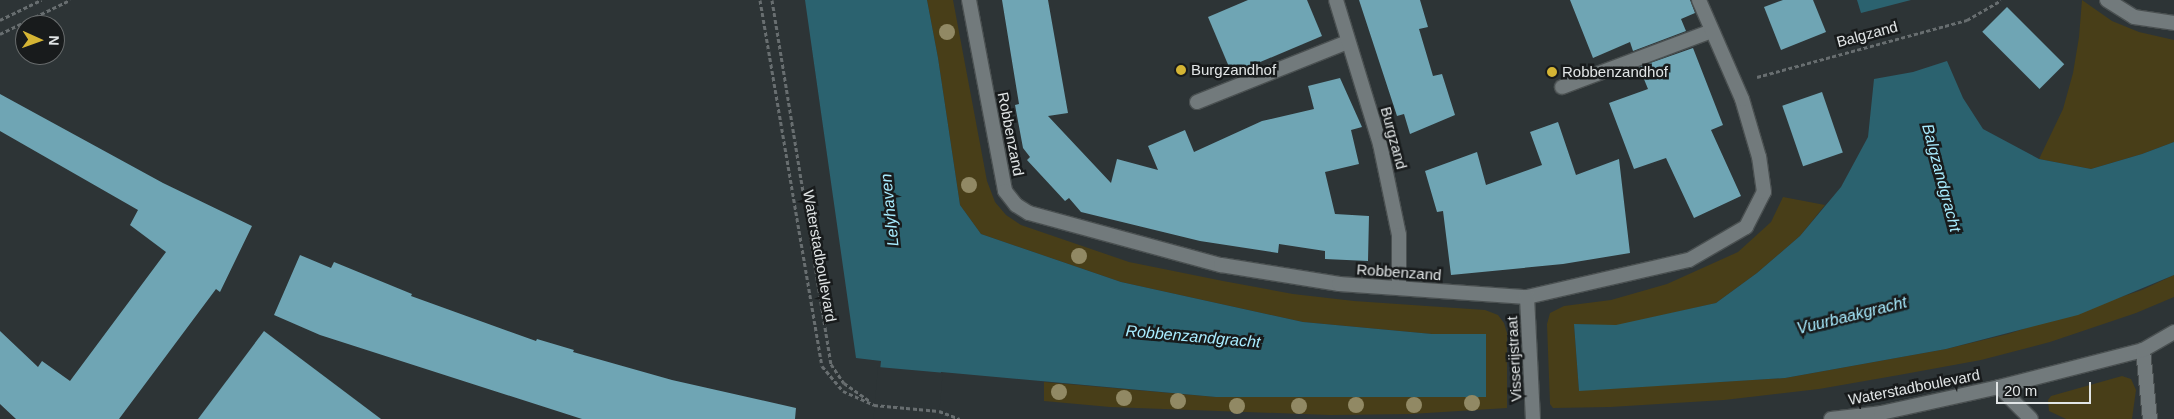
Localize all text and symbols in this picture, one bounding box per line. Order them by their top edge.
north arrow [15,15,65,65]
street label: Balgzand [1834,17,1900,51]
text: N [46,35,62,46]
place label: Burgzandhof [1191,61,1276,79]
place label: Robbenzandhof [1562,63,1668,81]
marker: Burgzandhof [1175,64,1187,76]
marker: Robbenzandhof [1546,66,1558,78]
street label: Robbenzand [994,91,1028,177]
street label: Burgzand [1377,105,1411,171]
water label: Balgzandgracht [1917,122,1965,234]
water label: Lelyhaven [877,173,903,247]
street label: Waterstadboulevard [800,189,840,323]
street label: Robbenzand [1356,260,1442,284]
water label: Vuurbaakgracht [1795,293,1909,339]
street label: Visserijstraat [1503,316,1525,402]
water label: Robbenzandgracht [1125,322,1261,352]
street label: Waterstadboulevard [1847,365,1981,409]
scale bar [1999,372,2094,404]
text: 20 m [2004,382,2037,399]

